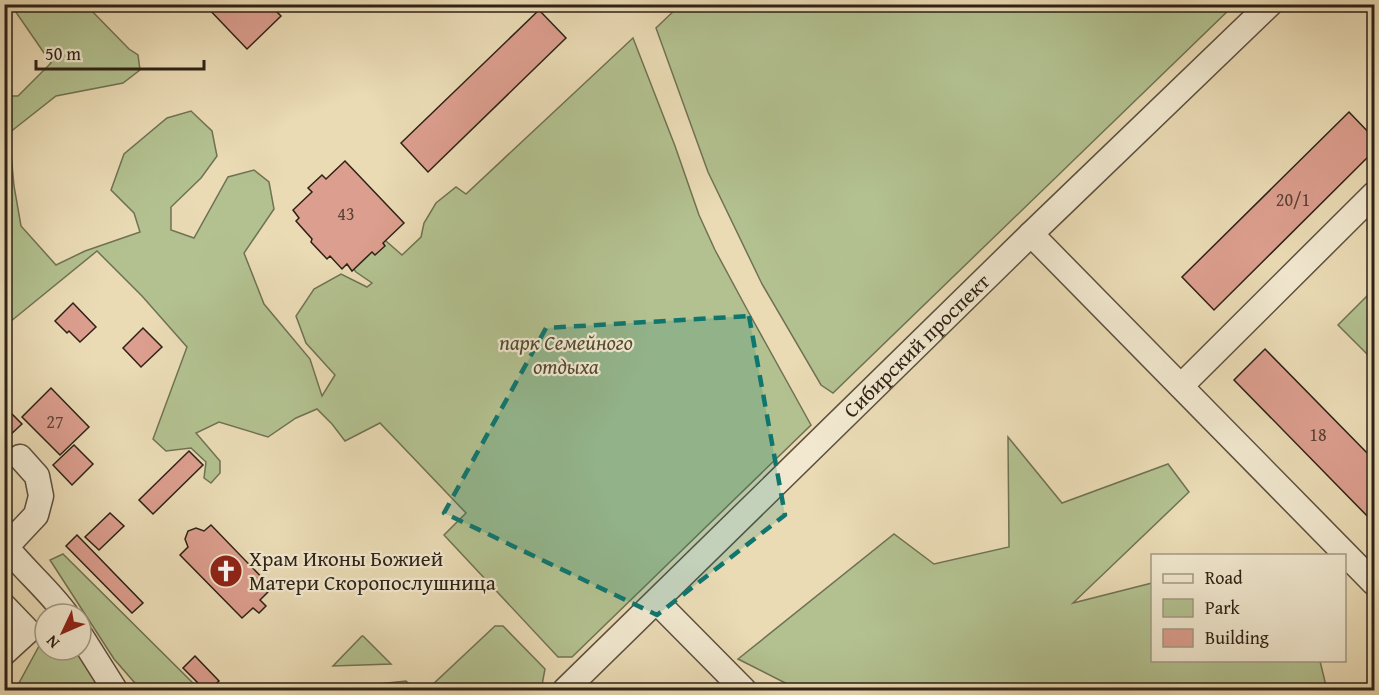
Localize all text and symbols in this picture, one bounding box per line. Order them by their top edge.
scale bar [36,33,204,71]
text: 50 m [45,40,81,67]
house number: 20/1 [1276,186,1310,213]
house number: 43 [337,200,355,227]
street label: Сибирский проспект [836,266,997,425]
park label: парк Семейного отдыха [499,327,633,382]
house number: 27 [46,408,64,435]
house number: 18 [1309,421,1327,448]
place label: Храм Иконы Божией Матери Скоропослушница [249,543,496,598]
church icon: Храм Иконы Божией Матери Скоропослушница [208,553,244,589]
legend [1151,554,1346,662]
text: Road [1205,564,1243,591]
text: Park [1205,594,1241,621]
north arrow [33,602,93,662]
text: Building [1205,624,1269,651]
text: N [40,630,65,655]

